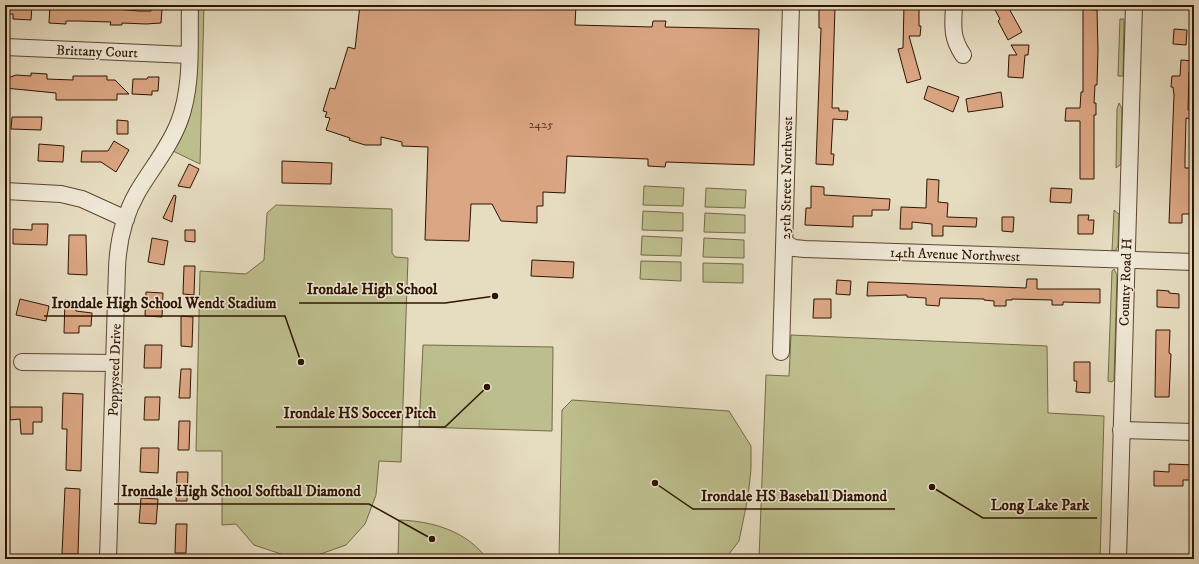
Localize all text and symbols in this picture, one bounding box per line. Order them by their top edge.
street label: Brittany Court [56,42,139,62]
street label: 25th Street Northwest [777,116,797,240]
house number: 2425 [529,117,553,132]
street label: County Road H [1115,238,1137,326]
street label: 14th Avenue Northwest [890,244,1021,266]
callout: Irondale High School [299,276,445,303]
text: Irondale High School [307,280,438,299]
callout: Irondale High School Wendt Stadium [44,289,285,316]
text: Irondale High School Wendt Stadium [51,294,277,313]
street label: Poppyseed Drive [104,323,126,417]
callout: Irondale HS Soccer Pitch [276,400,445,427]
text: Irondale HS Soccer Pitch [283,404,437,423]
callout: Irondale High School Softball Diamond [114,477,369,504]
text: Irondale High School Softball Diamond [121,482,361,501]
callout: Irondale HS Baseball Diamond [693,482,895,509]
text: Irondale HS Baseball Diamond [701,487,888,506]
callout: Long Lake Park [983,491,1097,518]
text: Long Lake Park [991,496,1090,515]

